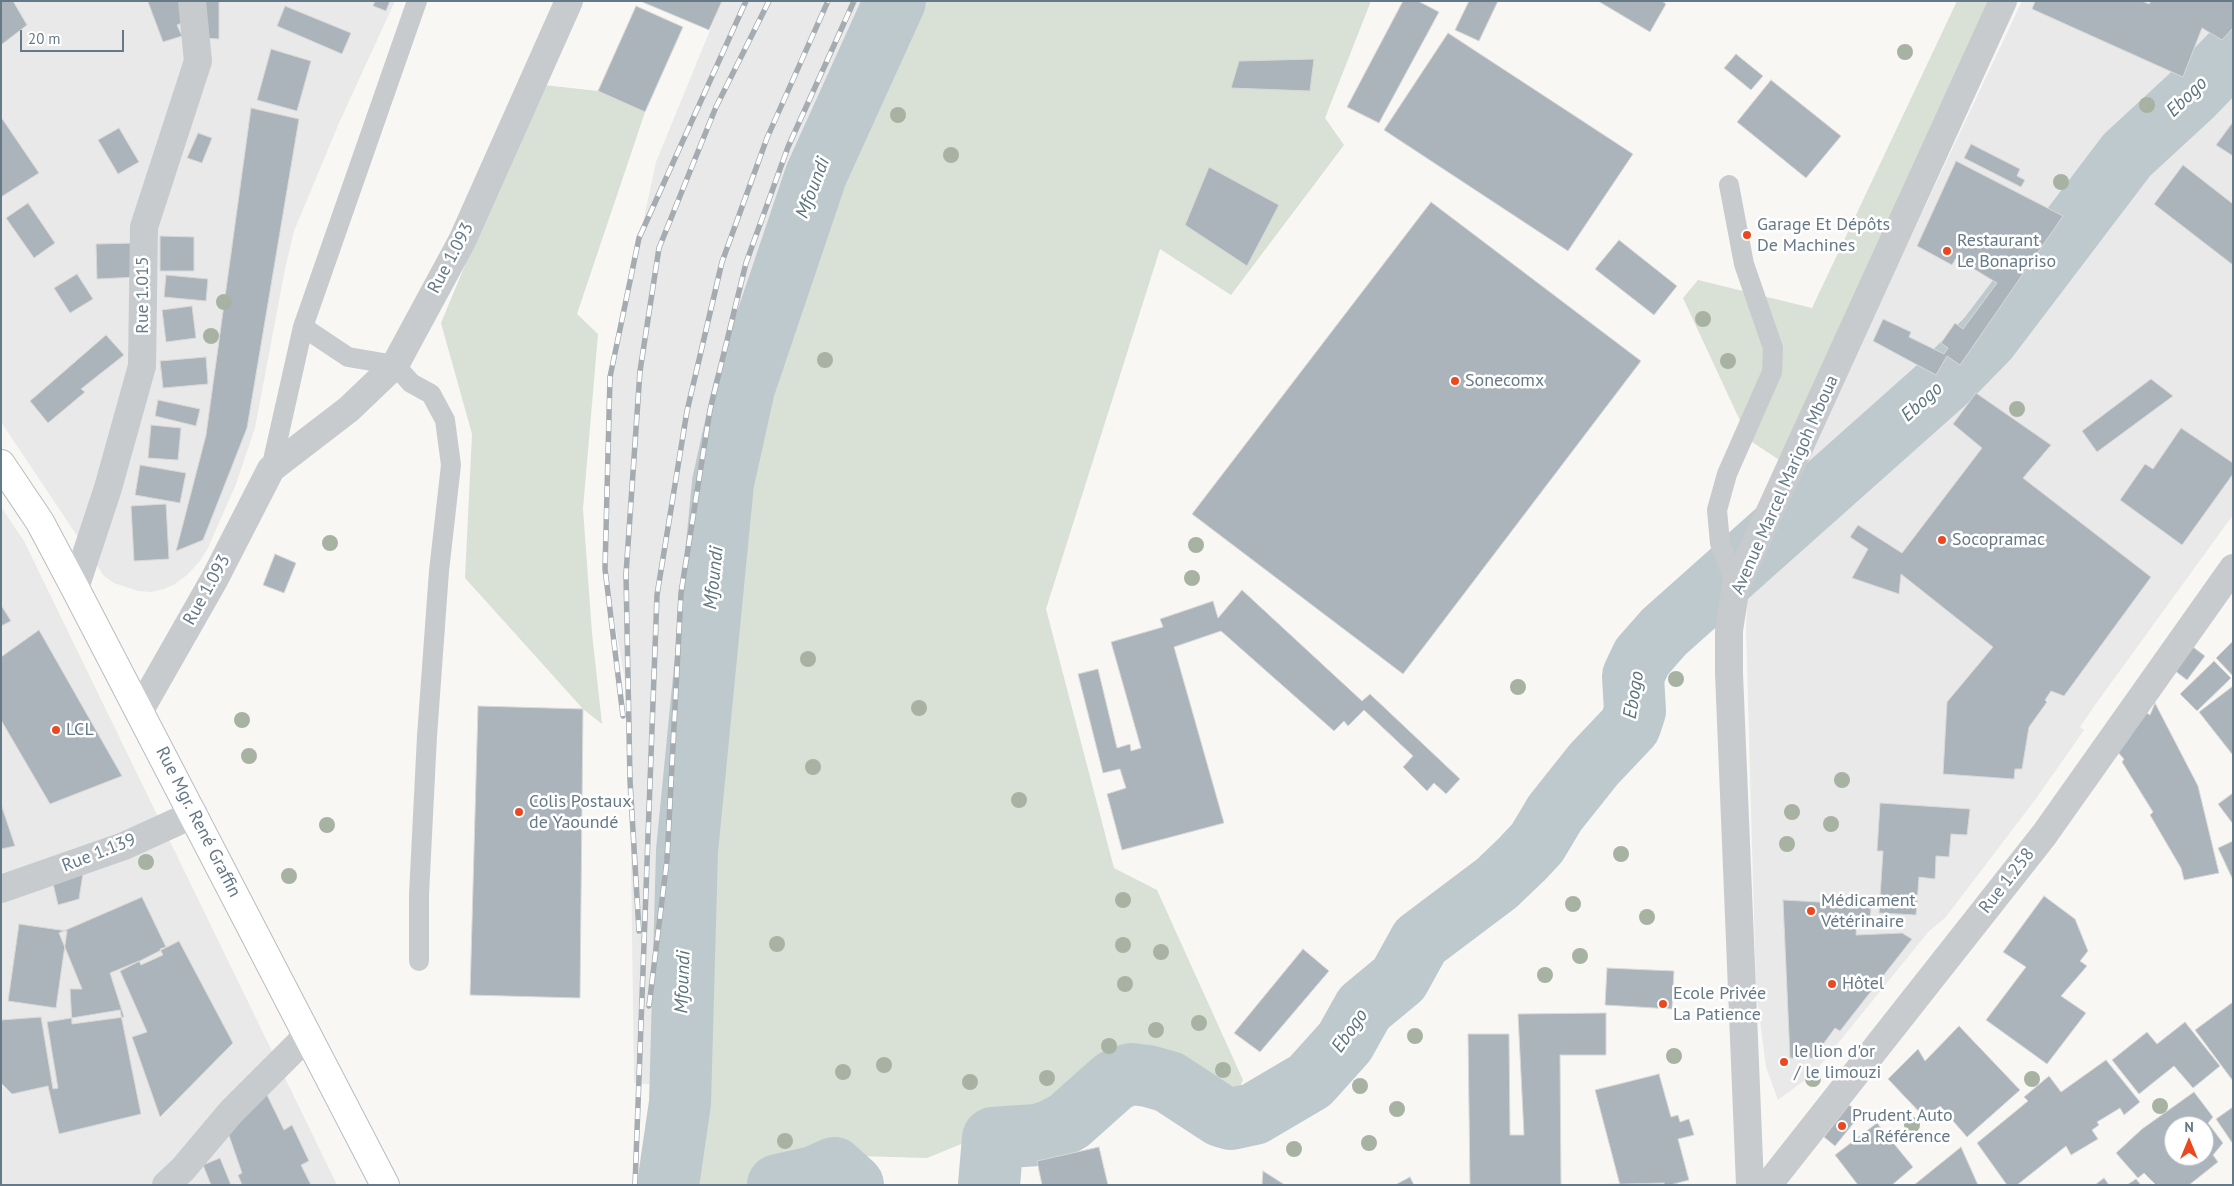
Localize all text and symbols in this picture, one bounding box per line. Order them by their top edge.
scale bar [22,20,126,52]
text: 20 m [28,29,61,48]
water label: Ebogo [2162,72,2212,122]
water label: Mfoundi [791,154,835,222]
place label: Garage Et Dépôts De Machines [1757,214,1890,256]
street label: Rue 1.093 [423,219,479,297]
marker: Garage Et Dépôts De Machines [1741,229,1753,241]
place label: Restaurant Le Bonapriso [1957,230,2056,272]
marker: Restaurant Le Bonapriso [1941,245,1953,257]
street label: Rue 1.015 [132,256,154,334]
place label: Sonecomx [1465,370,1544,392]
street label: Avenue Marcel Marigoh Mboua [1727,372,1843,598]
marker: Sonecomx [1449,375,1461,387]
water label: Ebogo [1896,377,1948,427]
place label: Socopramac [1952,529,2045,551]
marker: Socopramac [1936,534,1948,546]
water label: Mfoundi [699,545,729,611]
street label: Rue 1.093 [179,551,235,629]
water label: Ebogo [1619,669,1649,721]
place label: LCL [66,719,94,741]
marker: LCL [50,724,62,736]
street label: Rue Mgr. René Graffin [151,743,245,901]
place label: Colis Postaux de Yaoundé [529,791,631,834]
marker: Colis Postaux de Yaoundé [513,806,525,818]
street label: Rue 1.139 [59,829,139,877]
street label: Rue 1.258 [1975,844,2039,918]
place label: Médicament Vétérinaire [1821,890,1916,932]
marker: Médicament Vétérinaire [1805,905,1817,917]
water label: Mfoundi [671,950,695,1014]
place label: Hôtel [1842,973,1884,995]
marker: Hôtel [1826,978,1838,990]
place label: Ecole Privée La Patience [1673,983,1766,1026]
marker: Ecole Privée La Patience [1657,998,1669,1010]
water label: Ebogo [1327,1005,1373,1057]
place label: le lion d'or / le limouzi [1794,1041,1881,1084]
marker: le lion d'or / le limouzi [1778,1056,1790,1068]
place label: Prudent Auto La Référence [1852,1105,1953,1148]
north arrow [2164,1116,2214,1166]
text: N [2184,1118,2194,1136]
marker: Prudent Auto La Référence [1836,1120,1848,1132]

